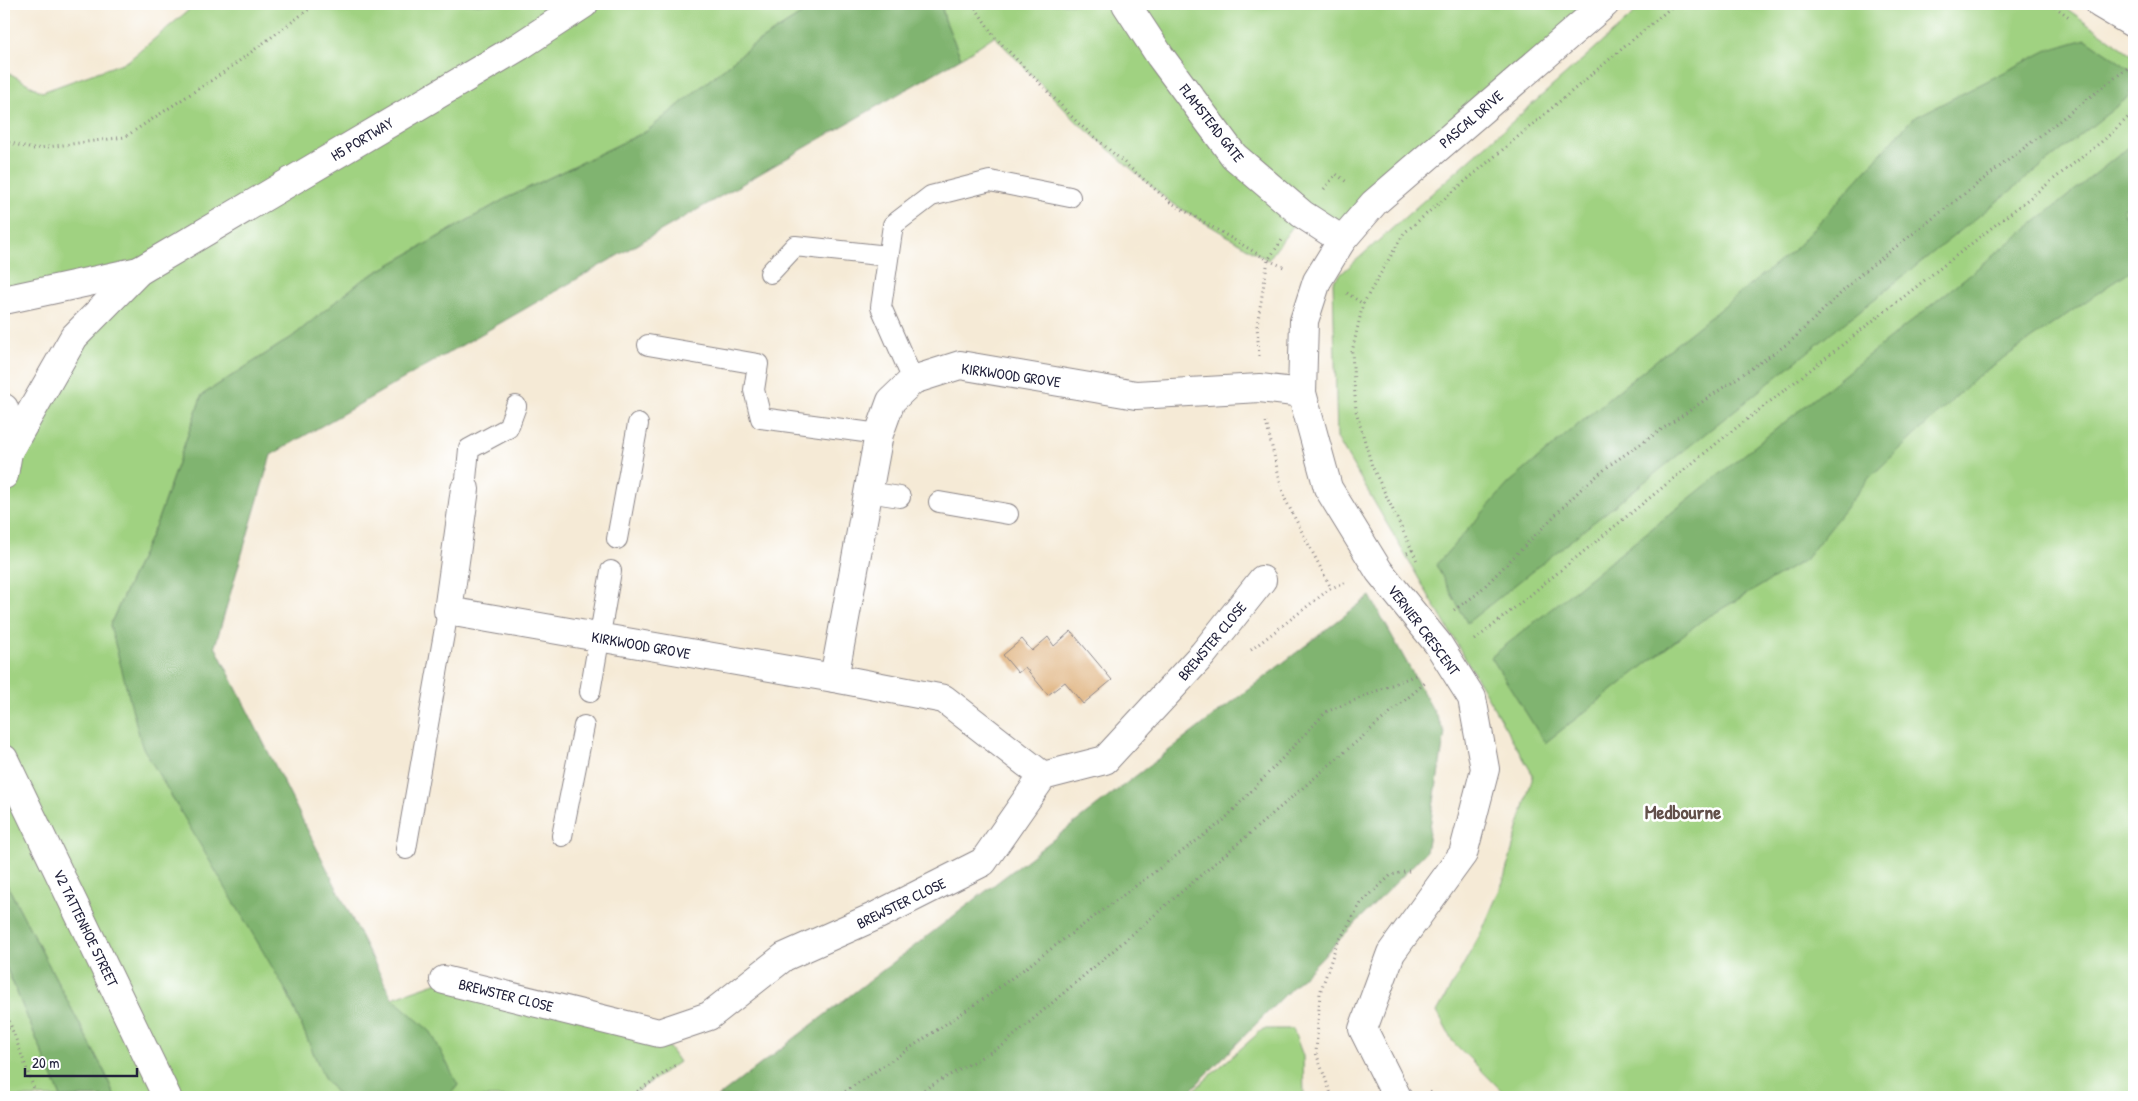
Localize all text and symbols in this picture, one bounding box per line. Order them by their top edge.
street label: FLAMSTEAD GATE [1174,79,1249,167]
street label: PASCAL DRIVE [1434,85,1508,153]
street label: H5 PORTWAY [327,112,397,166]
street label: KIRKWOOD GROVE [960,358,1062,392]
street label: VERNIER CRESCENT [1383,580,1466,680]
street label: BREWSTER CLOSE [1173,597,1251,685]
street label: KIRKWOOD GROVE [590,626,692,664]
district label: Medbourne [1645,798,1721,825]
street label: V2 TATTENHOE STREET [48,866,124,991]
street label: BREWSTER CLOSE [853,872,949,934]
street label: BREWSTER CLOSE [457,973,556,1017]
scale bar [25,1046,138,1078]
text: 20 m [32,1052,59,1073]

